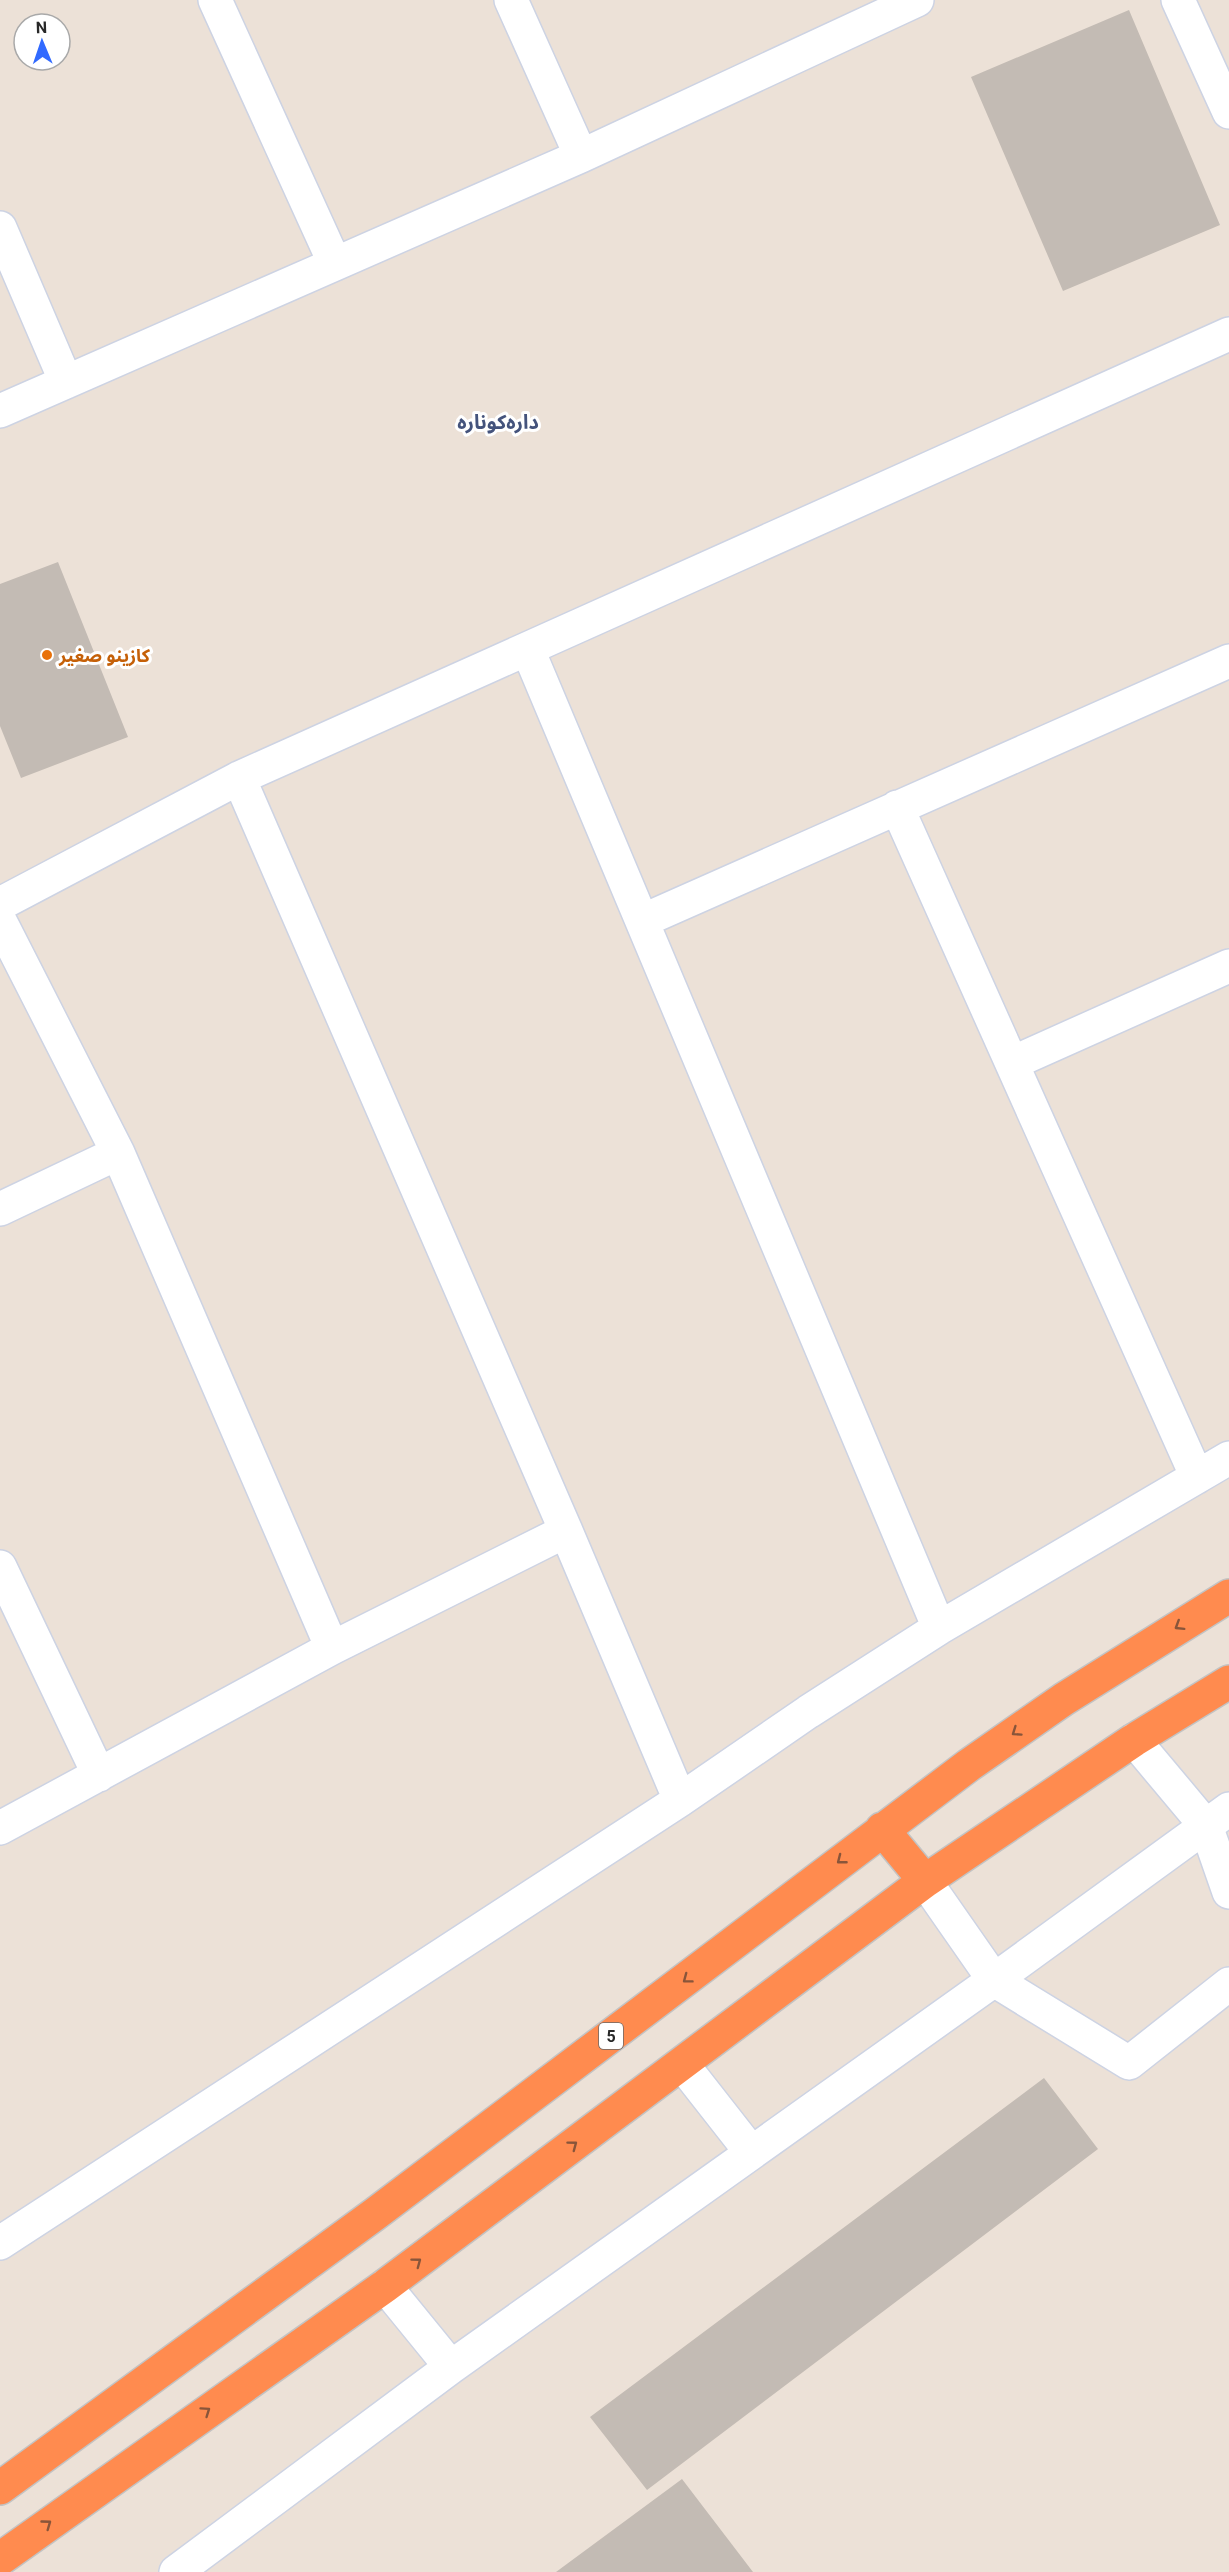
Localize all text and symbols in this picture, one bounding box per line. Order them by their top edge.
north arrow [12,12,72,72]
text: N [36,18,47,37]
district label: دارەکونارە [457,410,539,434]
place label: كازينو صغير [58,645,151,667]
marker: كازينو صغير [40,648,54,662]
one-way arrow [1175,1619,1185,1631]
one-way arrow [1011,1725,1022,1736]
one-way arrow [837,1853,848,1864]
one-way arrow [682,1971,693,1982]
road number: 5 [599,2023,623,2049]
one-way arrow [566,2142,577,2153]
one-way arrow [410,2258,421,2269]
one-way arrow [200,2407,211,2418]
one-way arrow [41,2520,52,2531]

